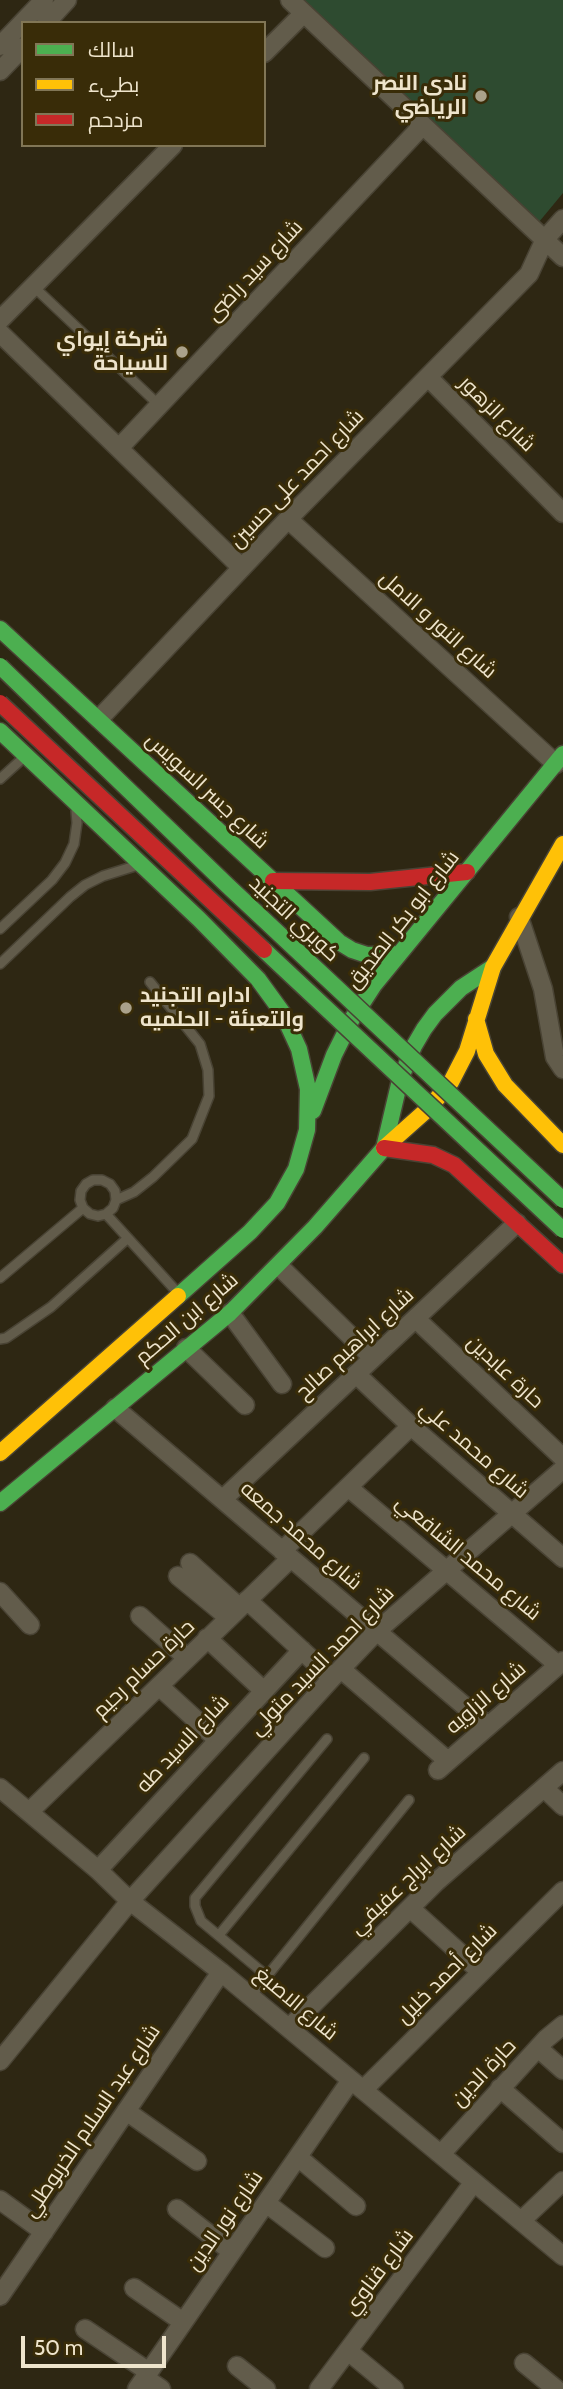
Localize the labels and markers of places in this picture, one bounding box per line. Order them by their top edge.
place label: نادي النصر الرياضي [373,71,467,121]
marker: نادي النصر الرياضي [473,88,489,104]
place label: شركة إيواي للسياحة [56,327,168,377]
marker: شركة إيواي للسياحة [174,344,190,360]
place label: اداره التجنيد والتعبئة - الحلميه [140,983,304,1033]
marker: اداره التجنيد والتعبئة - الحلميه [118,1000,134,1016]

